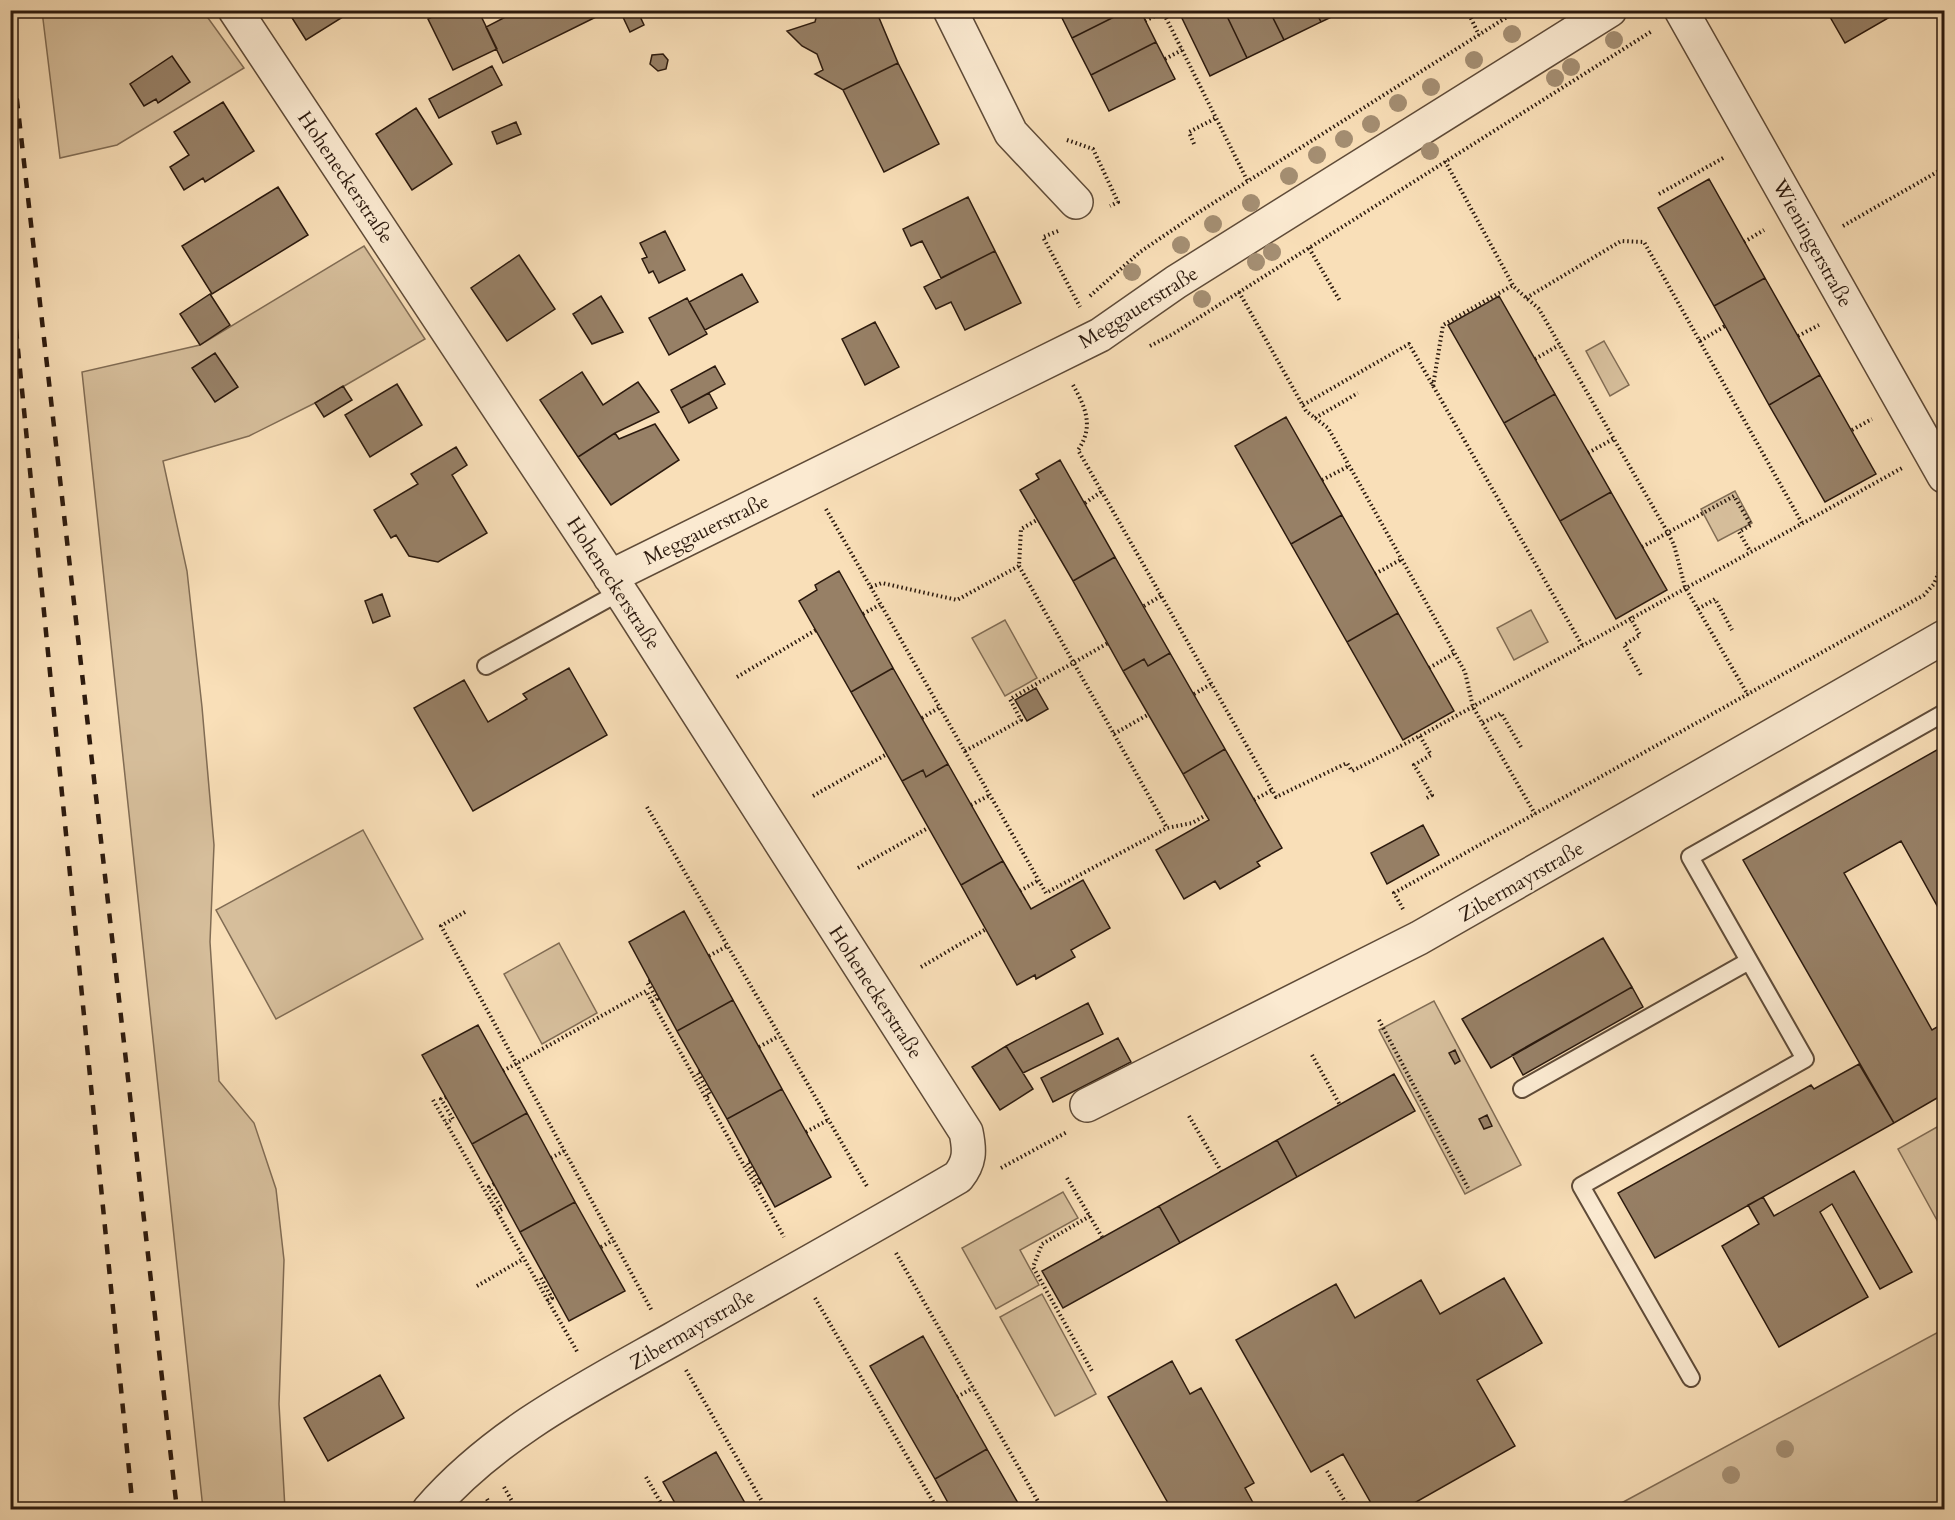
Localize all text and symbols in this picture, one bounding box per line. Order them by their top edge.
street label: Hoheneckerstraße [291,106,400,249]
street label: Wieningerstraße [1766,173,1859,312]
street label: Meggauerstraße [1073,260,1203,355]
street label: Meggauerstraße [639,487,773,571]
street label: Hoheneckerstraße [560,511,667,655]
street label: Zibermayrstraße [1454,835,1589,928]
street label: Hoheneckerstraße [822,920,929,1064]
street label: Zibermayrstraße [625,1283,760,1376]

